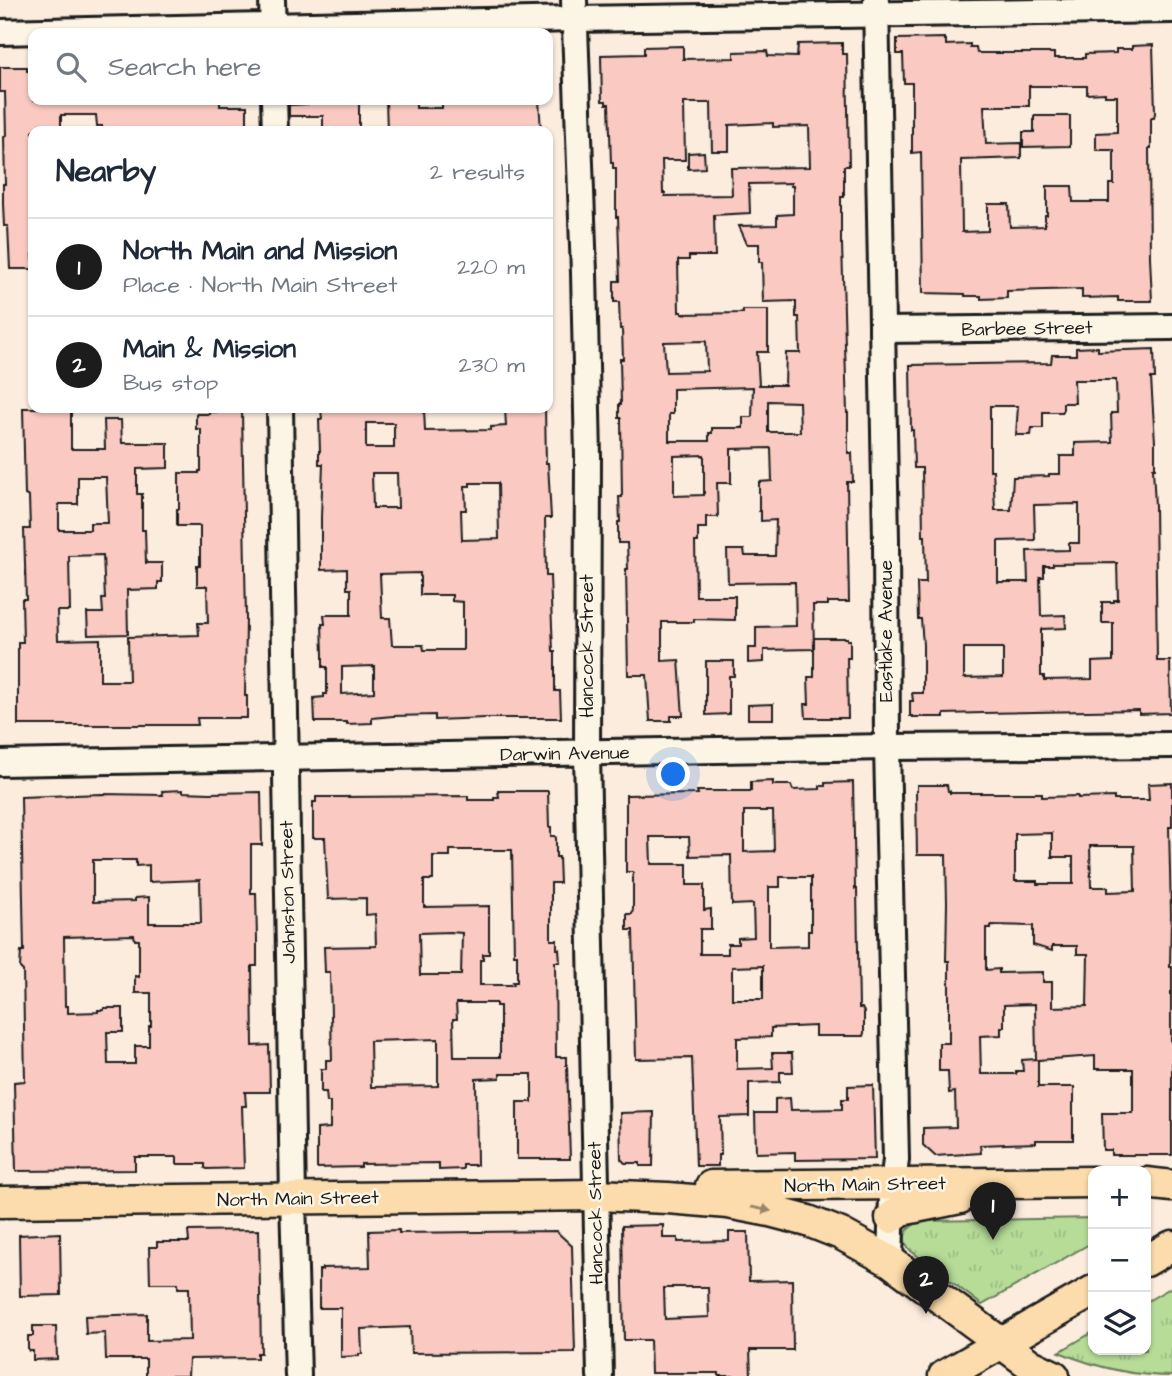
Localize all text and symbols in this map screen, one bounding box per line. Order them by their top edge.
search box [28,28,553,105]
icon: search [52,48,90,86]
text: Search here [108,49,261,85]
text: Nearby [56,151,156,193]
text: 2 results [430,156,525,188]
text: North Main and Mission [123,233,397,269]
text: 1 [78,251,80,283]
text: 220 m [457,251,525,283]
text: Place · North Main Street [123,269,397,301]
street label: Barbee Street [961,314,1093,344]
text: Main & Mission [123,331,296,367]
text: 2 [72,349,86,381]
text: 230 m [459,349,525,381]
text: Bus stop [123,367,218,399]
street label: Eastlake Avenue [873,560,900,702]
street label: Hancock Street [574,574,601,718]
street label: Darwin Avenue [500,739,630,769]
your location [656,757,690,791]
street label: Johnston Street [273,820,303,964]
street label: Hancock Street [581,1141,611,1285]
map controls [1088,1166,1151,1355]
button: + [1088,1166,1151,1229]
street label: North Main Street [784,1170,946,1200]
pin: 1 [970,1182,1016,1240]
street label: North Main Street [217,1184,379,1214]
one-way arrow [750,1204,772,1215]
button: − [1088,1229,1151,1292]
pin: 2 [903,1256,949,1314]
button: layers [1088,1292,1151,1355]

